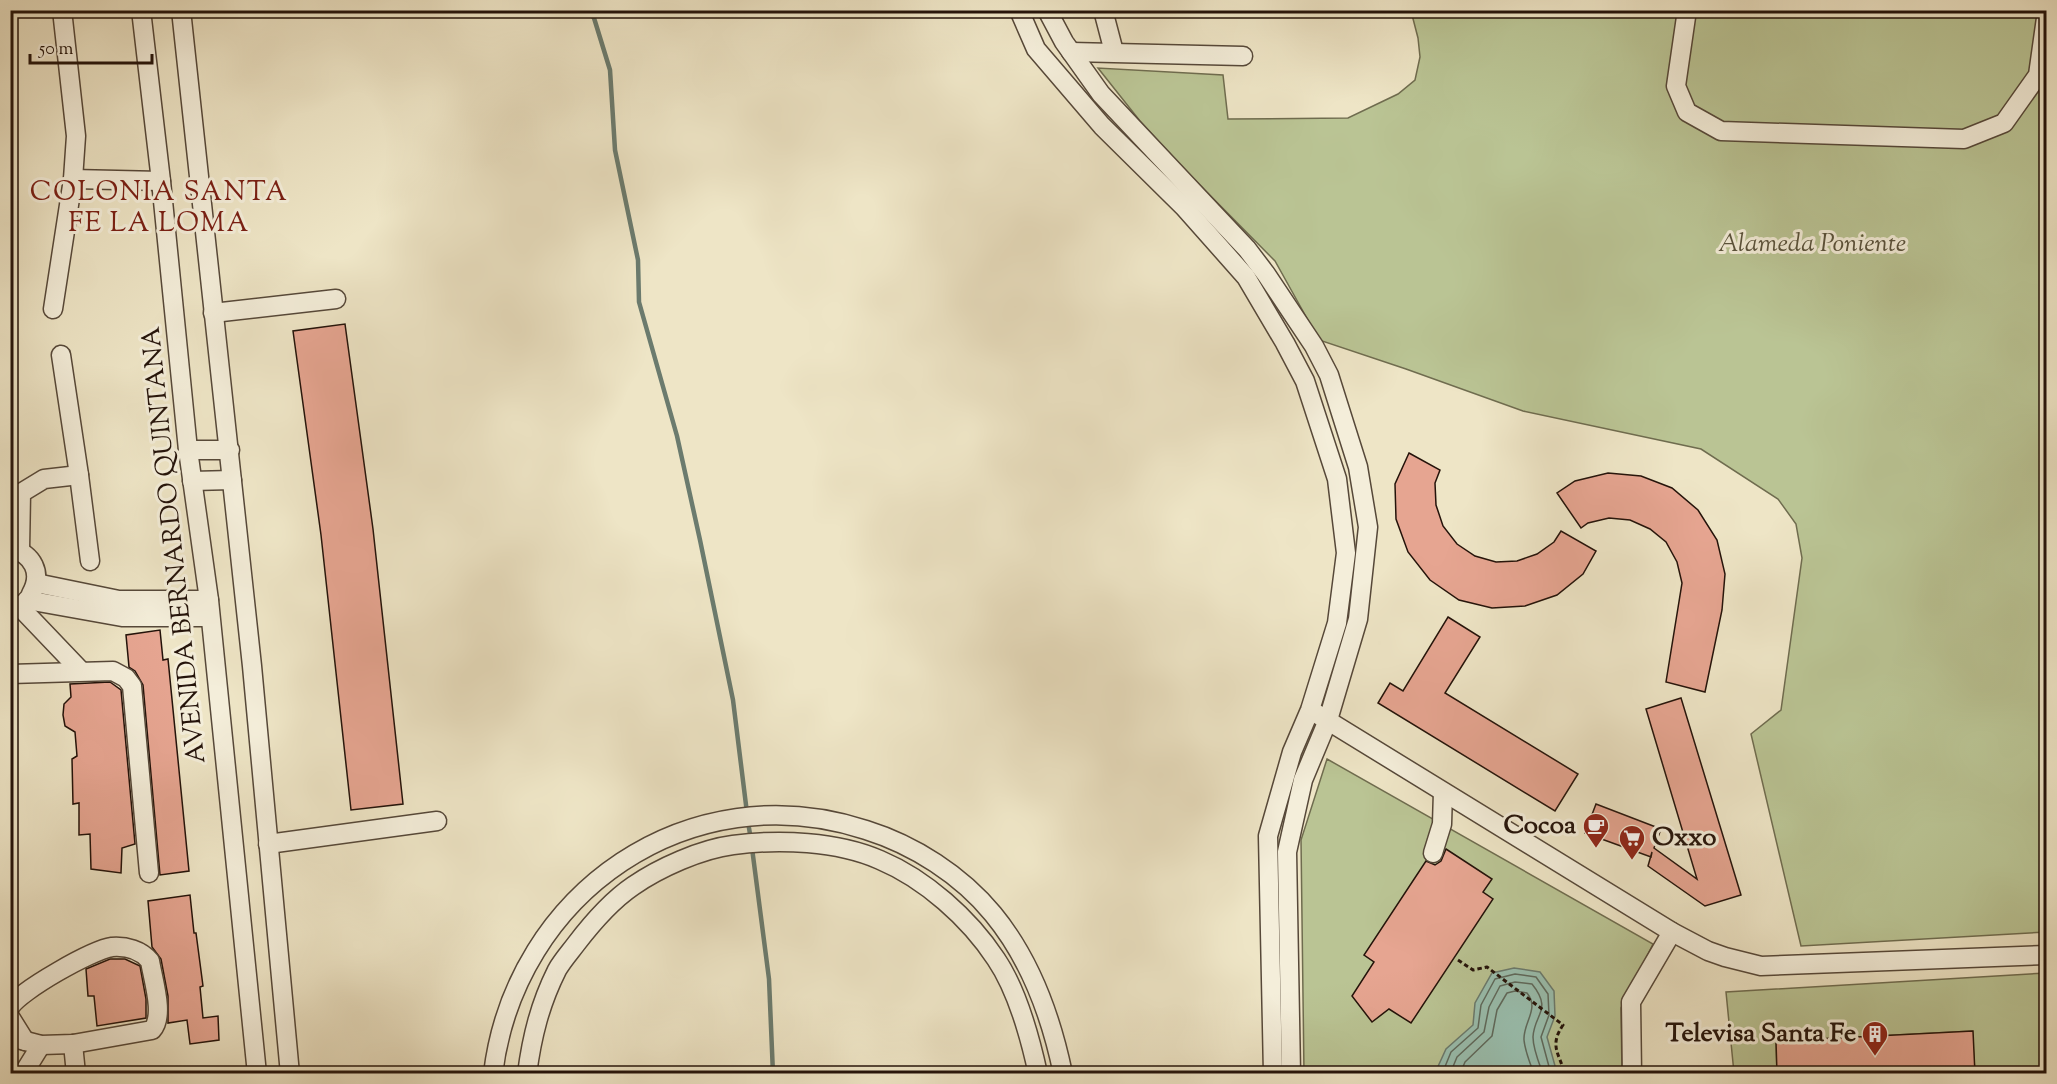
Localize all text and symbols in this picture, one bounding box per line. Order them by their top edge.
scale bar [30,27,152,65]
text: 50 m [38,37,74,63]
district label: COLONIA SANTA FE LA LOMA [30,174,288,244]
park label: Alameda Poniente [1718,226,1906,263]
street label: AVENIDA BERNARDO QUINTANA [134,325,216,765]
place label: Cocoa [1504,808,1576,845]
cafe icon: Cocoa [1581,811,1611,849]
place label: Oxxo [1652,820,1717,857]
supermarket icon: Oxxo [1617,823,1647,861]
place label: Televisa Santa Fe [1665,1016,1856,1053]
building icon: Televisa Santa Fe [1860,1019,1890,1057]

